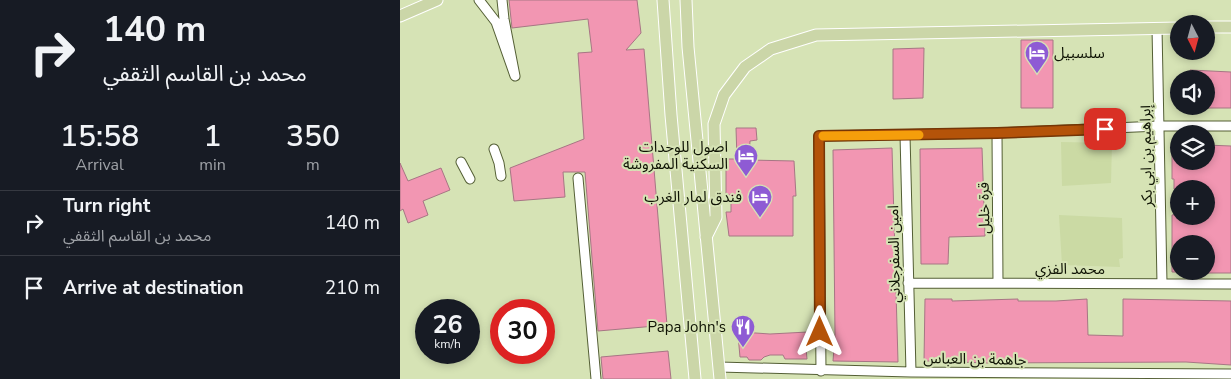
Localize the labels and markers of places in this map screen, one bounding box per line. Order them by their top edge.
hotel icon: سلسبيل [1024,40,1050,74]
place label: سلسبيل [1054,43,1105,63]
pin [1084,108,1126,150]
place label: اصول للوحدات السكنية المفروشة [623,137,728,174]
hotel icon: اصول للوحدات السكنية المفروشة [733,143,759,177]
hotel icon: فندق لمار الغرب [747,184,773,218]
place label: فندق لمار الغرب [644,187,742,207]
restaurant icon: Papa John's [730,314,756,348]
place label: Papa John's [648,317,726,337]

